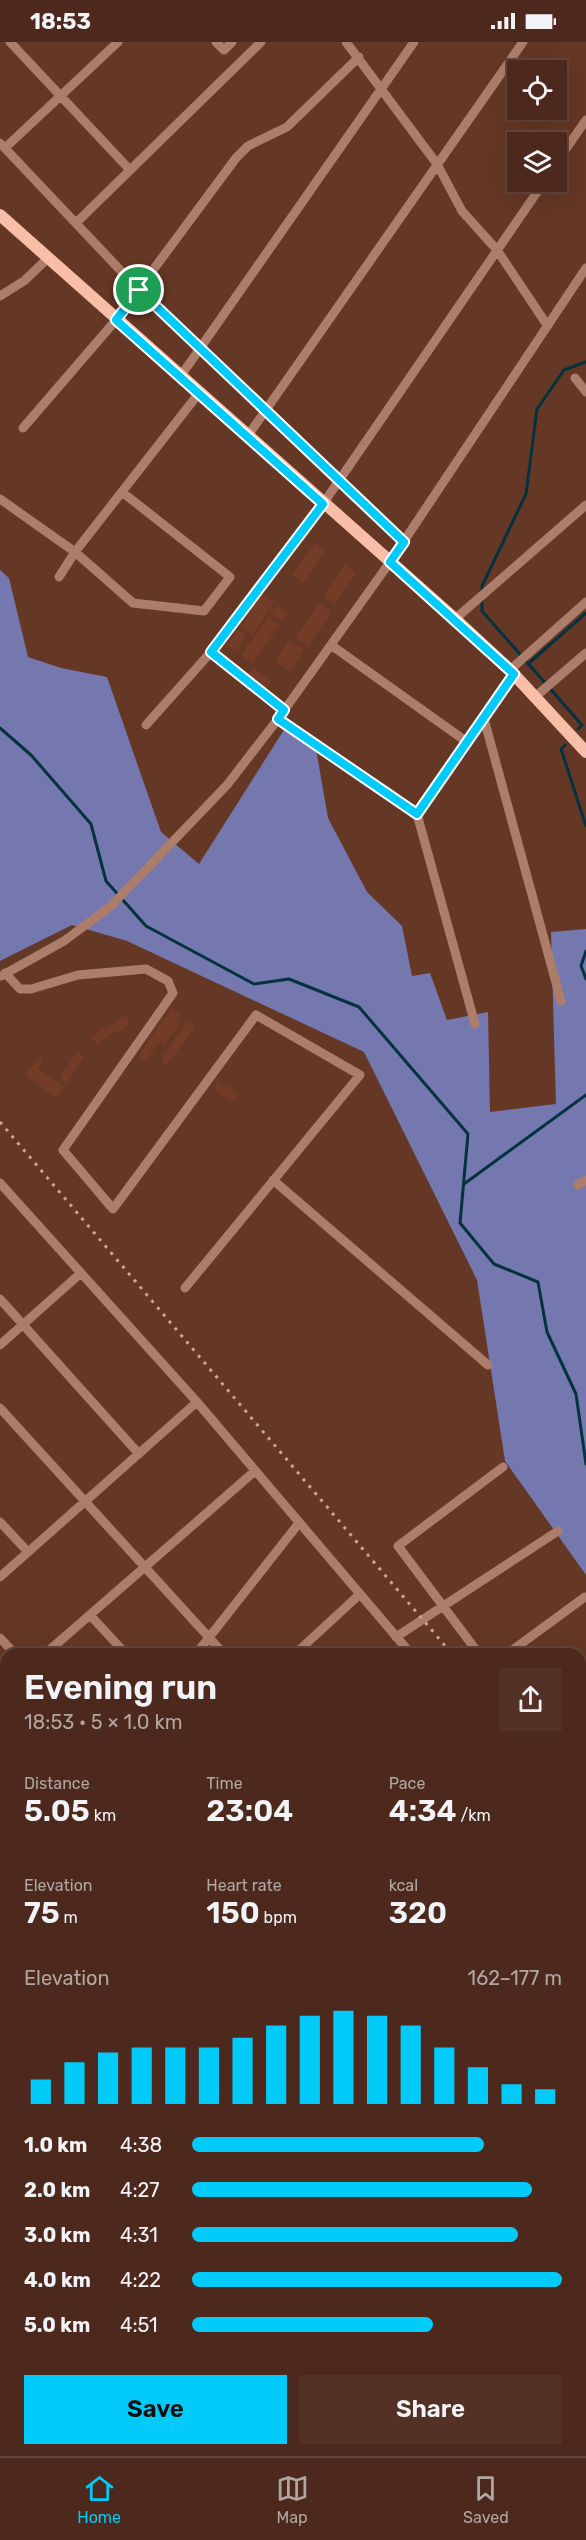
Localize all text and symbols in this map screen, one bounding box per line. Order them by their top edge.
text: 18:53 [30,8,91,35]
map controls [507,60,567,192]
button: locate [507,60,567,120]
button: layers [507,132,567,192]
pin [113,264,164,315]
icon: arrive [122,273,155,306]
text: Evening run [24,1668,217,1707]
button: share [499,1668,562,1731]
text: 18:53 · 5 × 1.0 km [24,1710,183,1734]
text: Distance [24,1774,90,1793]
text: Time [206,1774,243,1793]
text: Pace [389,1774,425,1793]
text: 5.05 [24,1793,90,1829]
text: 23:04 [206,1793,293,1829]
text: 4:34 [389,1793,457,1829]
text: km [90,1806,116,1825]
text: /km [457,1806,491,1825]
text: Elevation [24,1876,93,1895]
text: Heart rate [206,1876,282,1895]
text: kcal [389,1876,418,1895]
text: 75 [24,1895,60,1931]
text: 150 [206,1895,260,1931]
text: 320 [389,1895,447,1931]
text: m [60,1908,78,1927]
text: bpm [260,1908,297,1927]
text: Elevation [24,1966,110,1990]
text: 162–177 m [468,1966,562,1990]
text: 1.0 km [24,2133,87,2157]
text: 4:38 [120,2133,162,2157]
text: 2.0 km [24,2178,90,2202]
text: 4:27 [120,2178,160,2202]
text: 3.0 km [24,2223,91,2247]
text: 4:31 [120,2223,158,2247]
text: 4.0 km [24,2268,91,2292]
text: 4:22 [120,2268,161,2292]
text: 5.0 km [24,2313,90,2337]
text: 4:51 [120,2313,158,2337]
button: Save [24,2375,287,2444]
button: Share [299,2375,562,2444]
tab: Home [77,2472,121,2527]
tab: Map [276,2472,309,2527]
tab: Saved [463,2472,509,2527]

